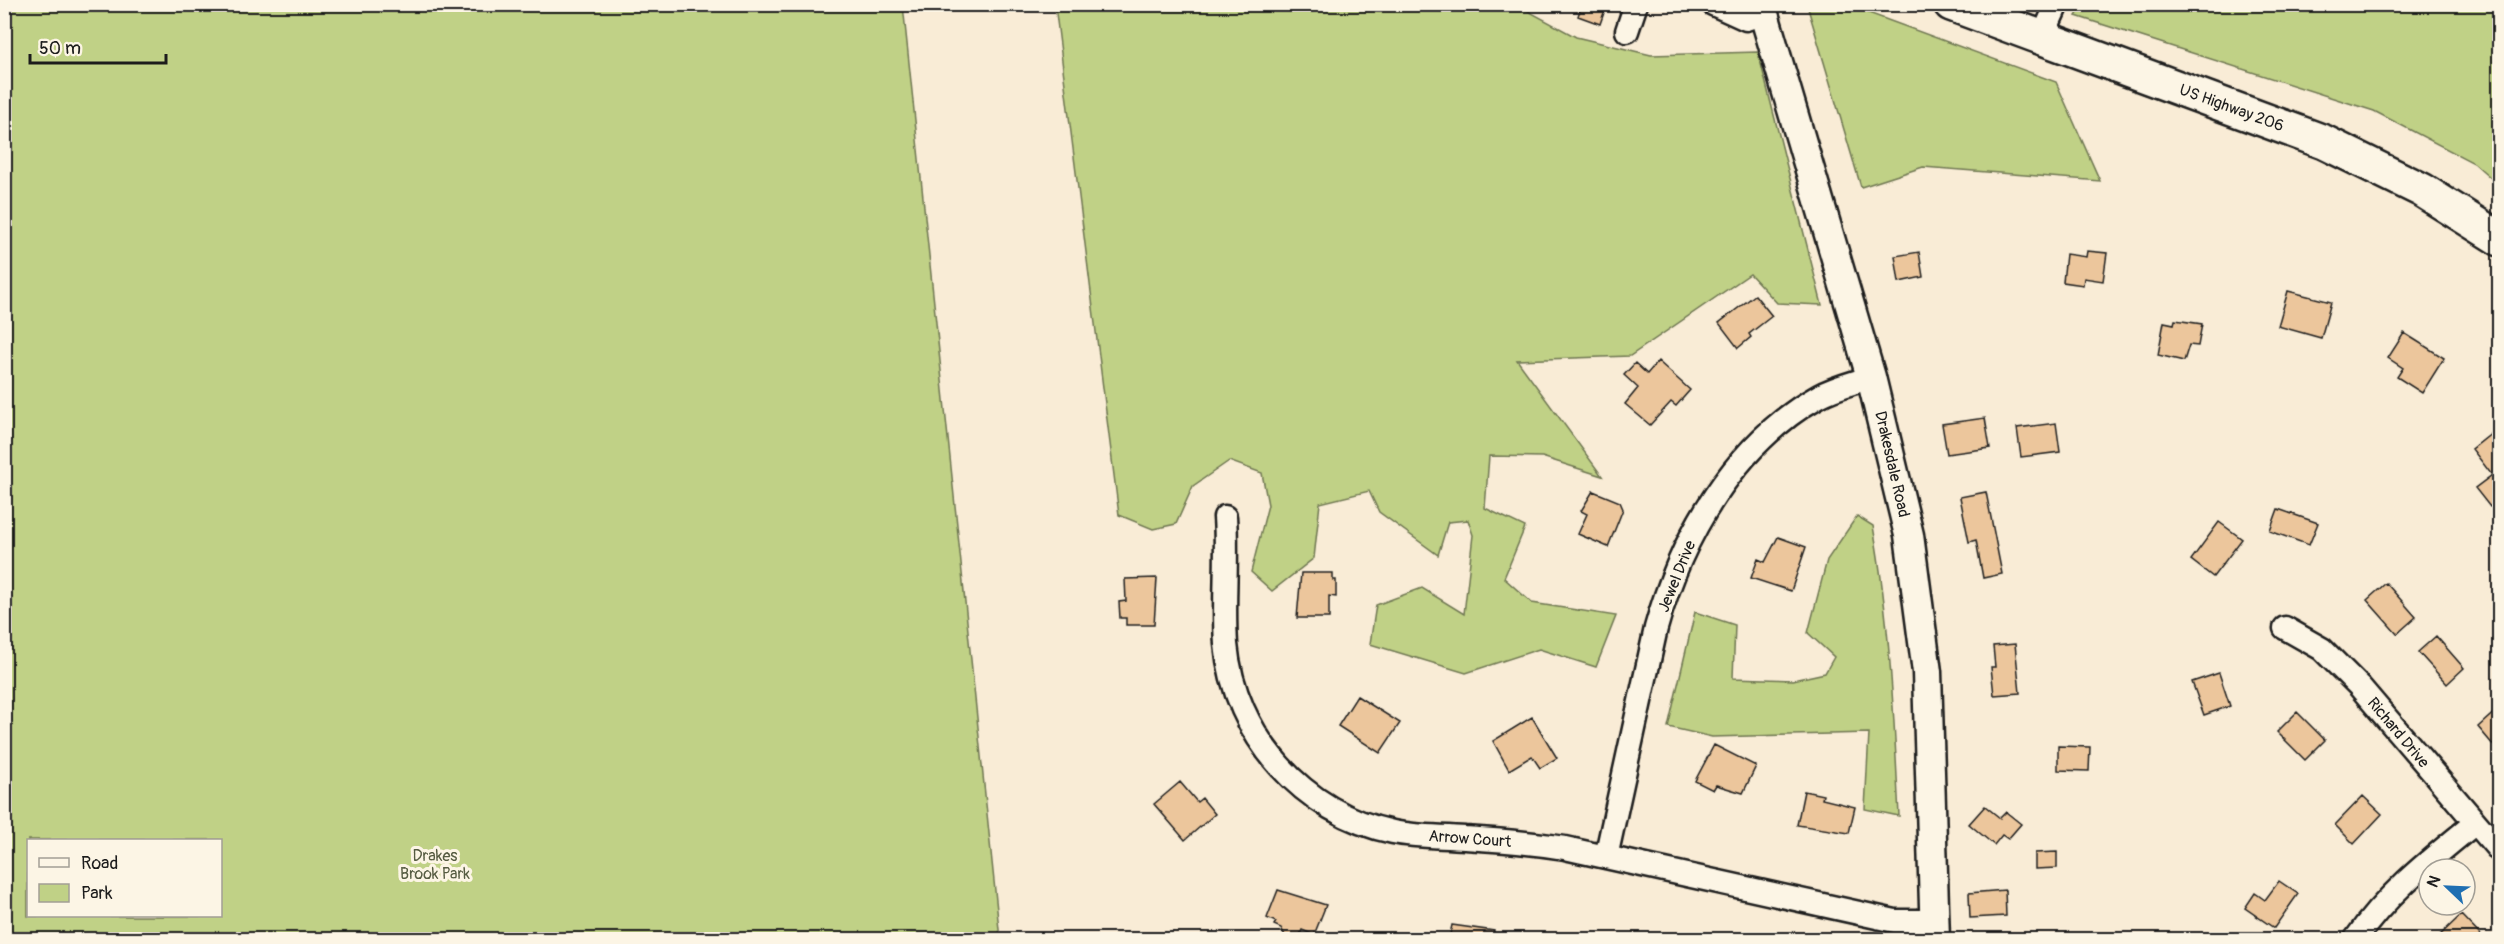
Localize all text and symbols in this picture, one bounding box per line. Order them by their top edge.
scale bar [30,27,166,65]
text: 50 m [39,37,81,60]
street label: US Highway 206 [2177,80,2287,136]
street label: Drakesdale Road [1870,409,1914,519]
street label: Jewel Drive [1653,537,1700,615]
street label: Richard Drive [2363,693,2434,772]
street label: Arrow Court [1428,826,1513,852]
legend [27,839,222,917]
park label: Drakes Brook Park [400,846,470,884]
text: Road [81,852,118,875]
north arrow [2417,857,2477,917]
text: N [2423,872,2446,890]
text: Park [81,882,113,905]

